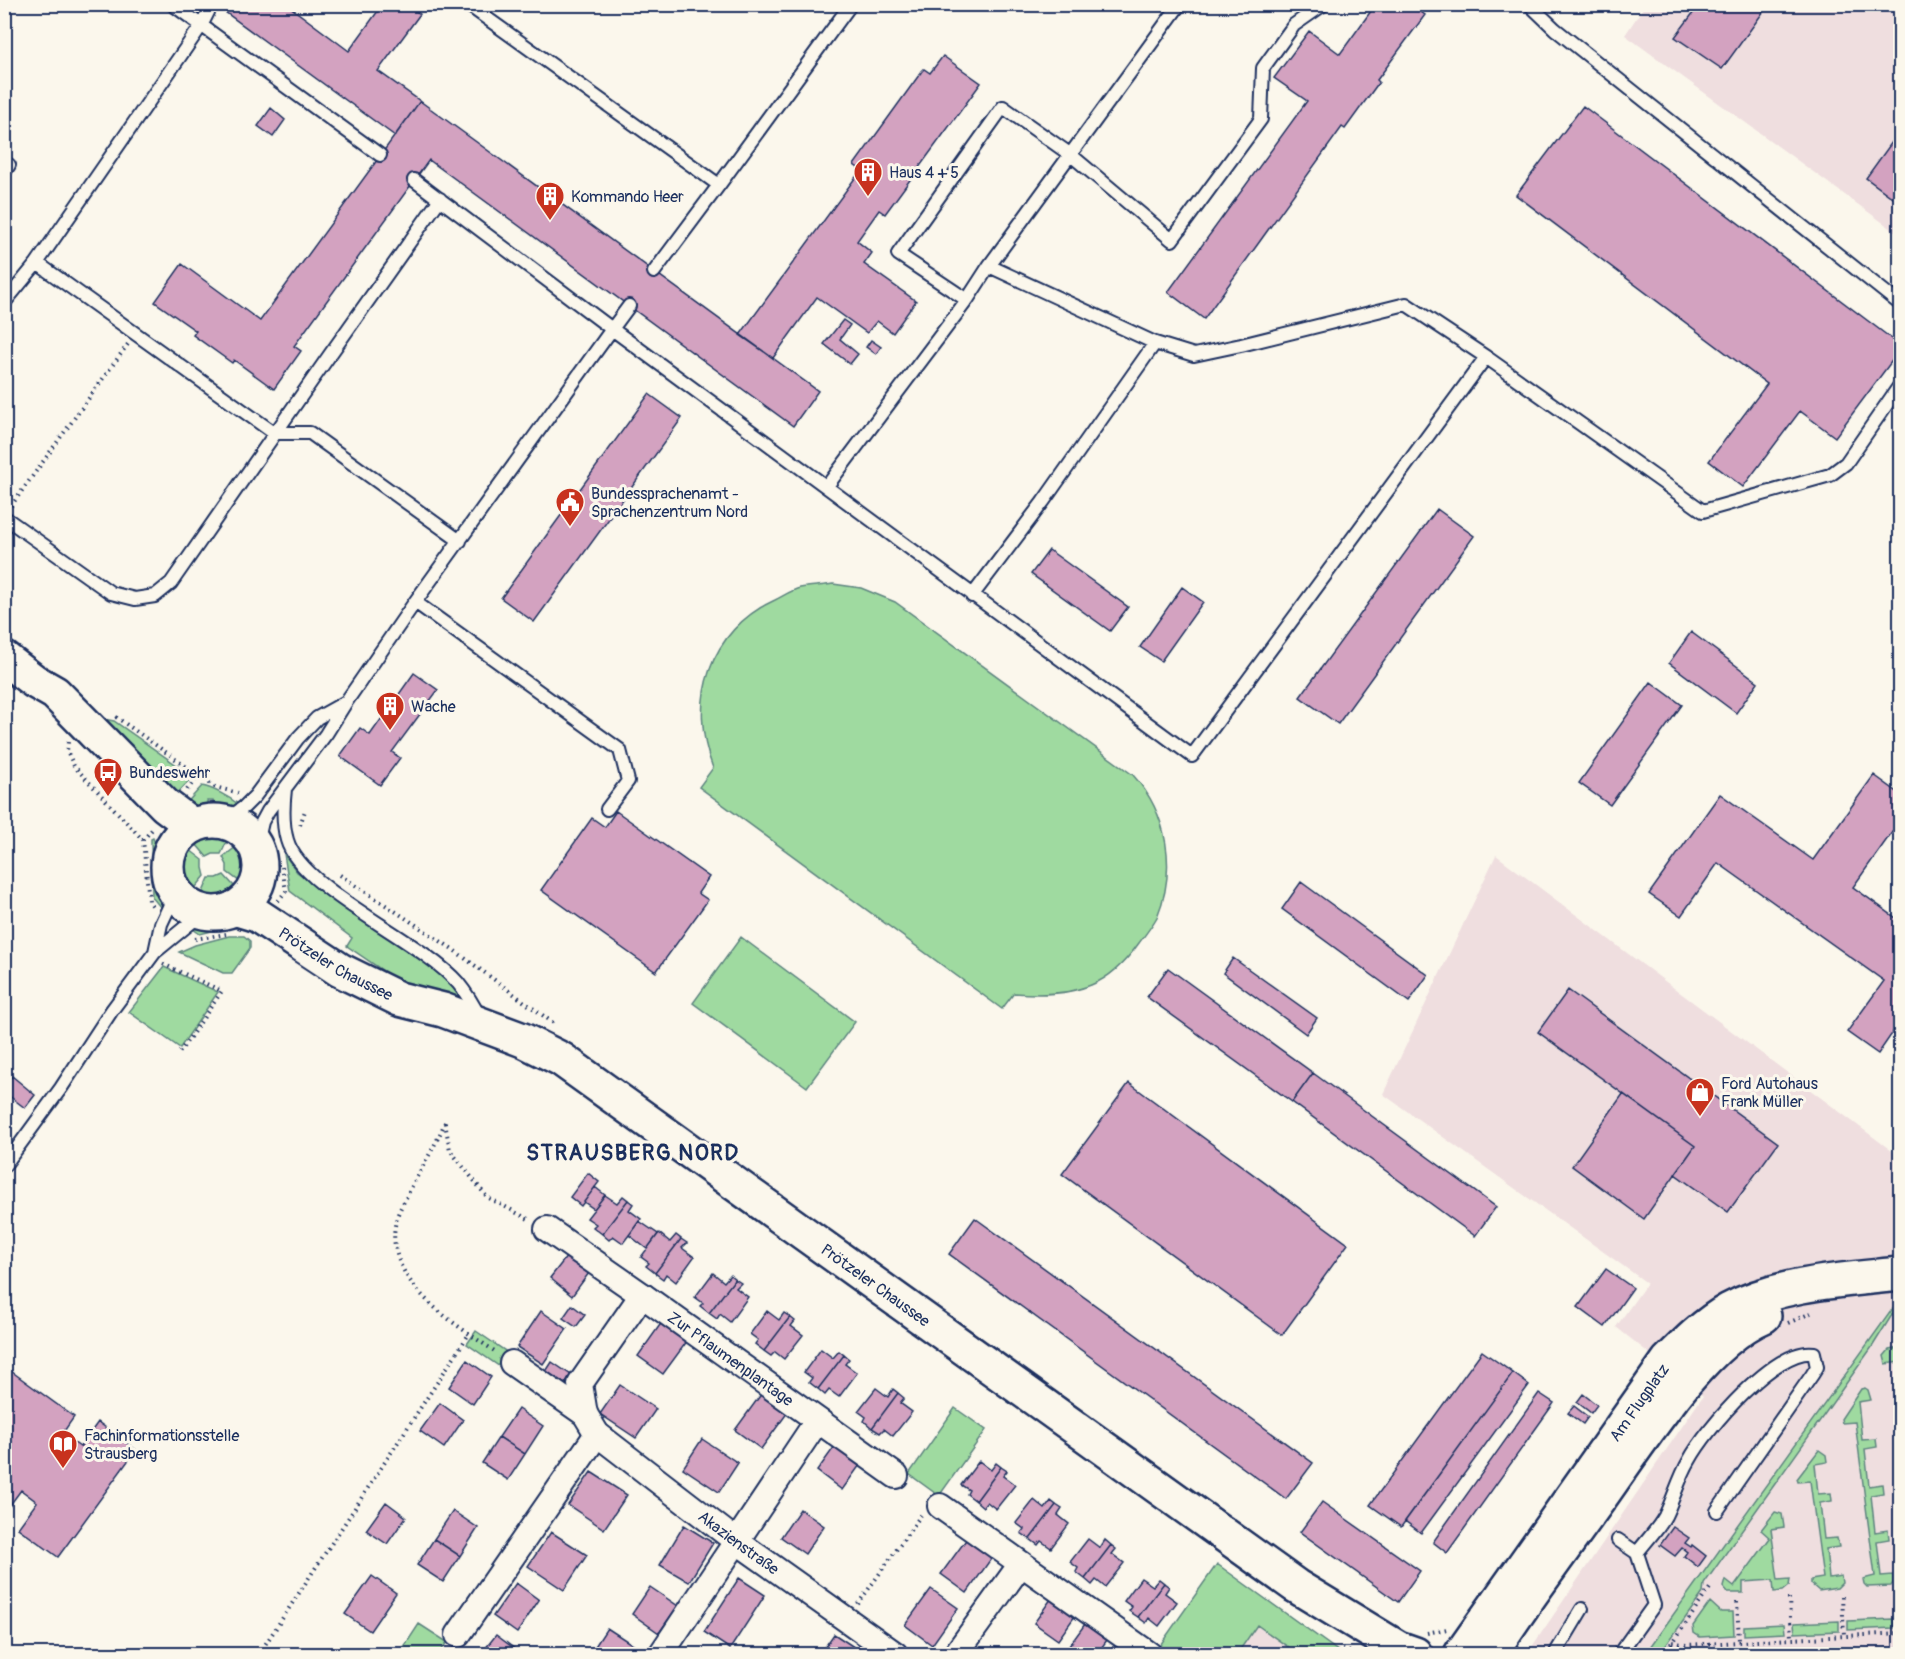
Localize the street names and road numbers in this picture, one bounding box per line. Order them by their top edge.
street label: Prötzeler Chaussee [275,923,396,1006]
street label: Prötzeler Chaussee [817,1240,934,1331]
street label: Zur Pflaumenplantage [663,1307,797,1411]
street label: Am Flugplatz [1605,1360,1674,1446]
street label: Akazienstraße [694,1507,783,1580]

